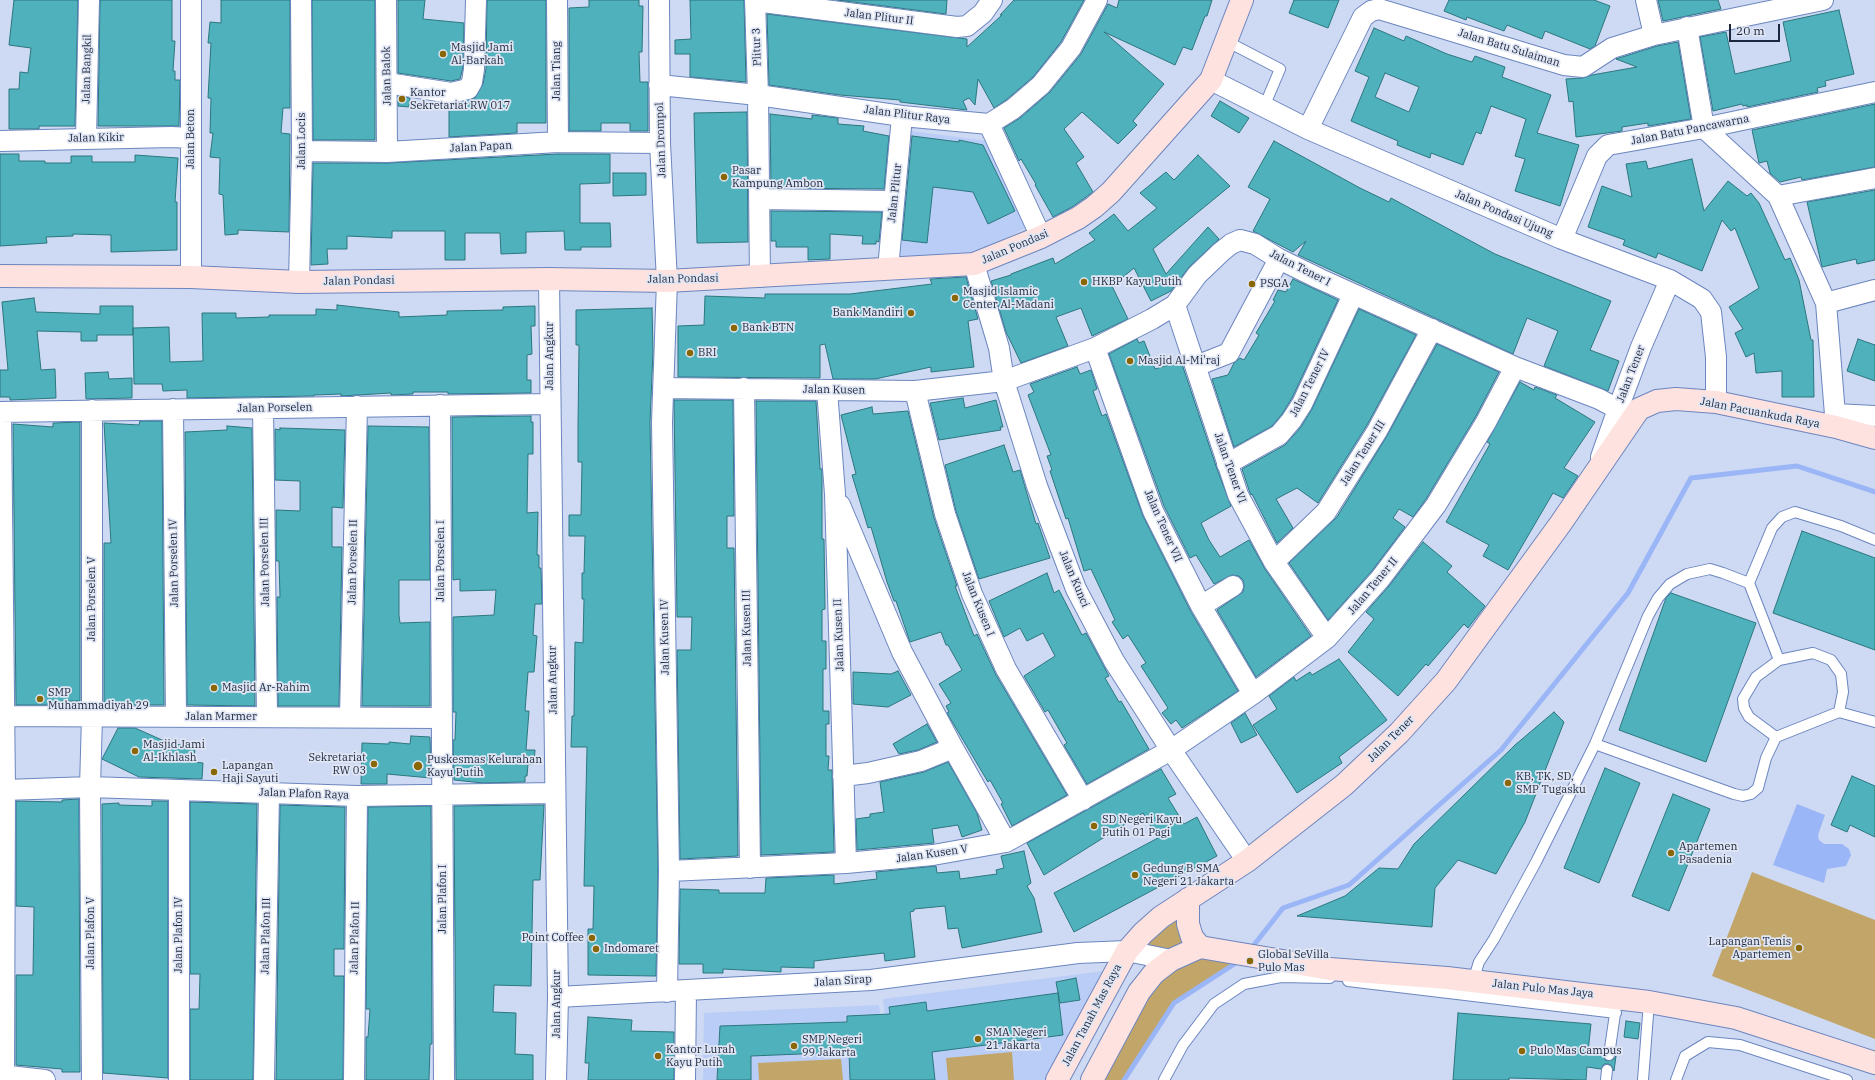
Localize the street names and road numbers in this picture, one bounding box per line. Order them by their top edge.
street label: Jalan Plitur II [844,6,914,28]
street label: Jalan Batu Sulaiman [1456,26,1562,70]
street label: Plitur 3 [750,28,764,66]
street label: Jalan Bangkil [80,34,94,104]
street label: Jalan Tiang [550,41,564,101]
street label: Jalan Balok [380,46,394,106]
street label: Jalan Drompol [653,102,669,178]
street label: Jalan Plitur Raya [863,103,951,127]
street label: Jalan Beton [184,109,198,169]
street label: Jalan Locis [295,112,309,170]
street label: Jalan Batu Pancawarna [1630,112,1750,148]
street label: Jalan Kikir [68,131,124,145]
street label: Jalan Papan [449,139,513,155]
street label: Jalan Plitur [885,163,905,223]
street label: Jalan Pondasi Ujung [1453,187,1555,241]
street label: Jalan Pondasi [980,227,1050,267]
street label: Jalan Tener I [1267,247,1333,289]
street label: Jalan Pondasi [647,272,719,286]
street label: Jalan Pondasi [323,274,395,288]
street label: Jalan Angkur [543,322,557,390]
street label: Jalan Tener [1614,344,1648,404]
street label: Jalan Tener IV [1287,347,1333,419]
street label: Jalan Kusen [803,383,865,397]
street label: Jalan Pacuankuda Raya [1699,395,1821,431]
street label: Jalan Porselen [237,401,313,415]
street label: Jalan Tener III [1338,418,1388,488]
street label: Jalan Tener VI [1211,431,1249,505]
street label: Jalan Tener VII [1141,488,1185,564]
street label: Jalan Porselen III [258,517,272,607]
street label: Jalan Porselen IV [167,519,181,607]
street label: Jalan Porselen II [346,519,360,605]
street label: Jalan Porselen I [434,520,448,602]
street label: Jalan Kunci [1056,549,1092,609]
street label: Jalan Tener II [1345,555,1401,617]
street label: Jalan Porselen V [85,557,99,641]
street label: Jalan Kusen I [959,570,997,638]
street label: Jalan Kusen III [740,590,754,666]
street label: Jalan Kusen II [831,598,847,672]
street label: Jalan Kusen IV [658,599,672,675]
street label: Jalan Angkur [546,646,560,714]
street label: Jalan Marmer [185,710,257,724]
street label: Jalan Tener [1365,713,1417,765]
street label: Jalan Plafon Raya [259,786,349,802]
street label: Jalan Kusen V [895,842,969,866]
street label: Jalan Plafon I [436,864,450,934]
street label: Jalan Plafon V [84,897,98,969]
street label: Jalan Plafon IV [172,897,186,973]
street label: Jalan Plafon III [259,897,273,975]
street label: Jalan Plafon II [348,901,362,975]
street label: Jalan Tanah Mas Raya [1060,962,1124,1068]
street label: Jalan Angkur [550,970,564,1038]
street label: Jalan Sirap [814,972,872,990]
street label: Jalan Pulo Mas Jaya [1492,977,1594,1001]

